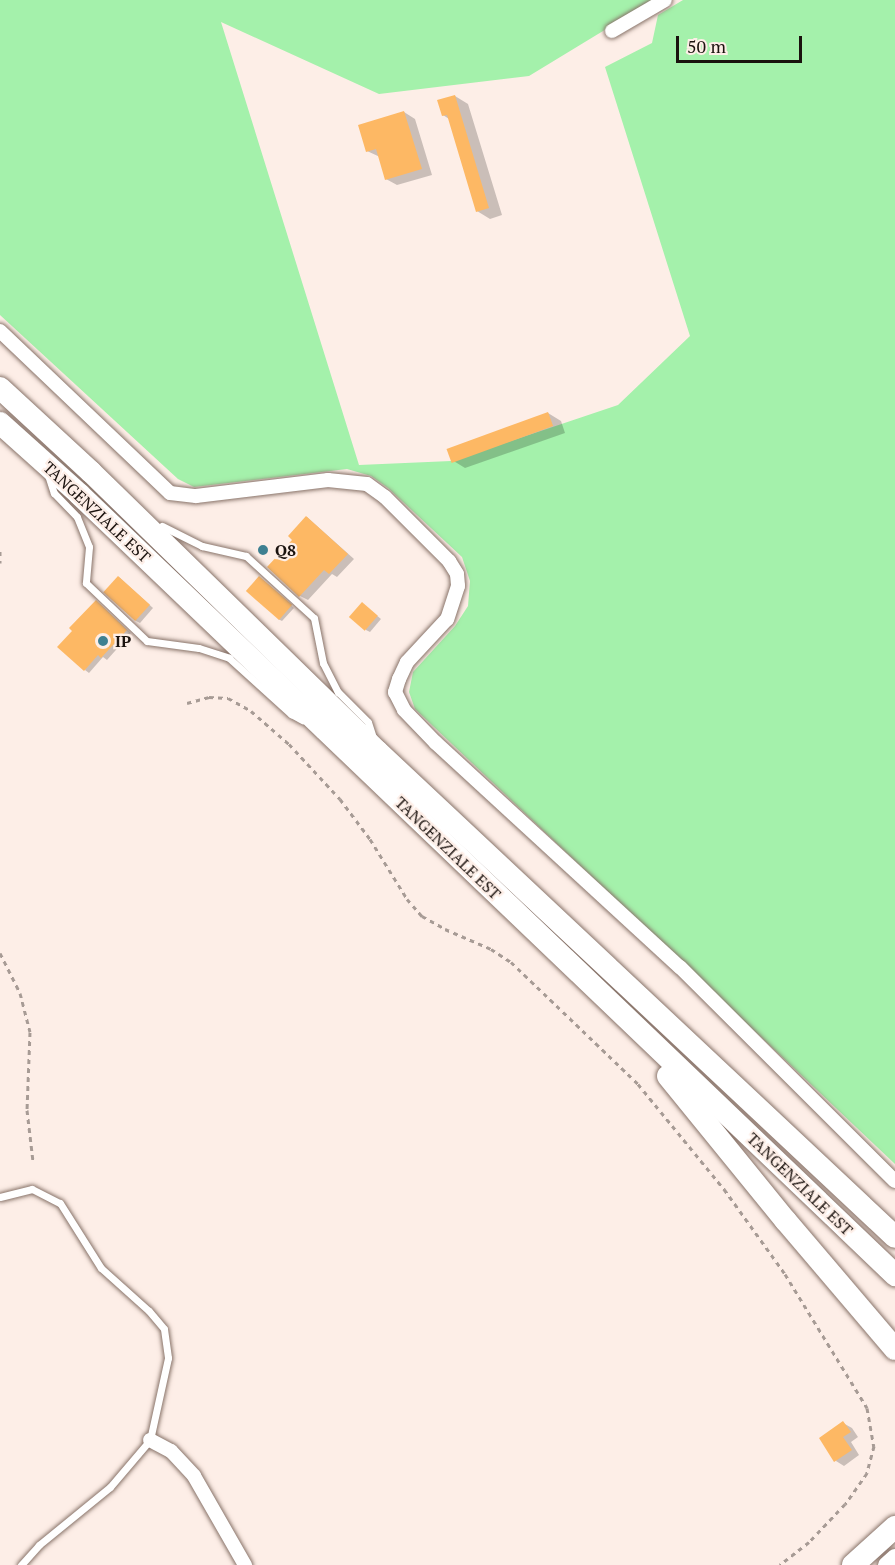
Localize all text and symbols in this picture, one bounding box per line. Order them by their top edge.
scale bar [679,24,805,62]
text: 50 m [687,34,726,58]
street label: TANGENZIALE EST [39,457,155,567]
place label: Q8 [275,540,296,560]
marker: Q8 [256,543,270,557]
place label: IP [115,631,131,651]
marker: IP [96,634,110,648]
street label: TANGENZIALE EST [391,793,505,903]
street label: TANGENZIALE EST [743,1129,857,1239]

